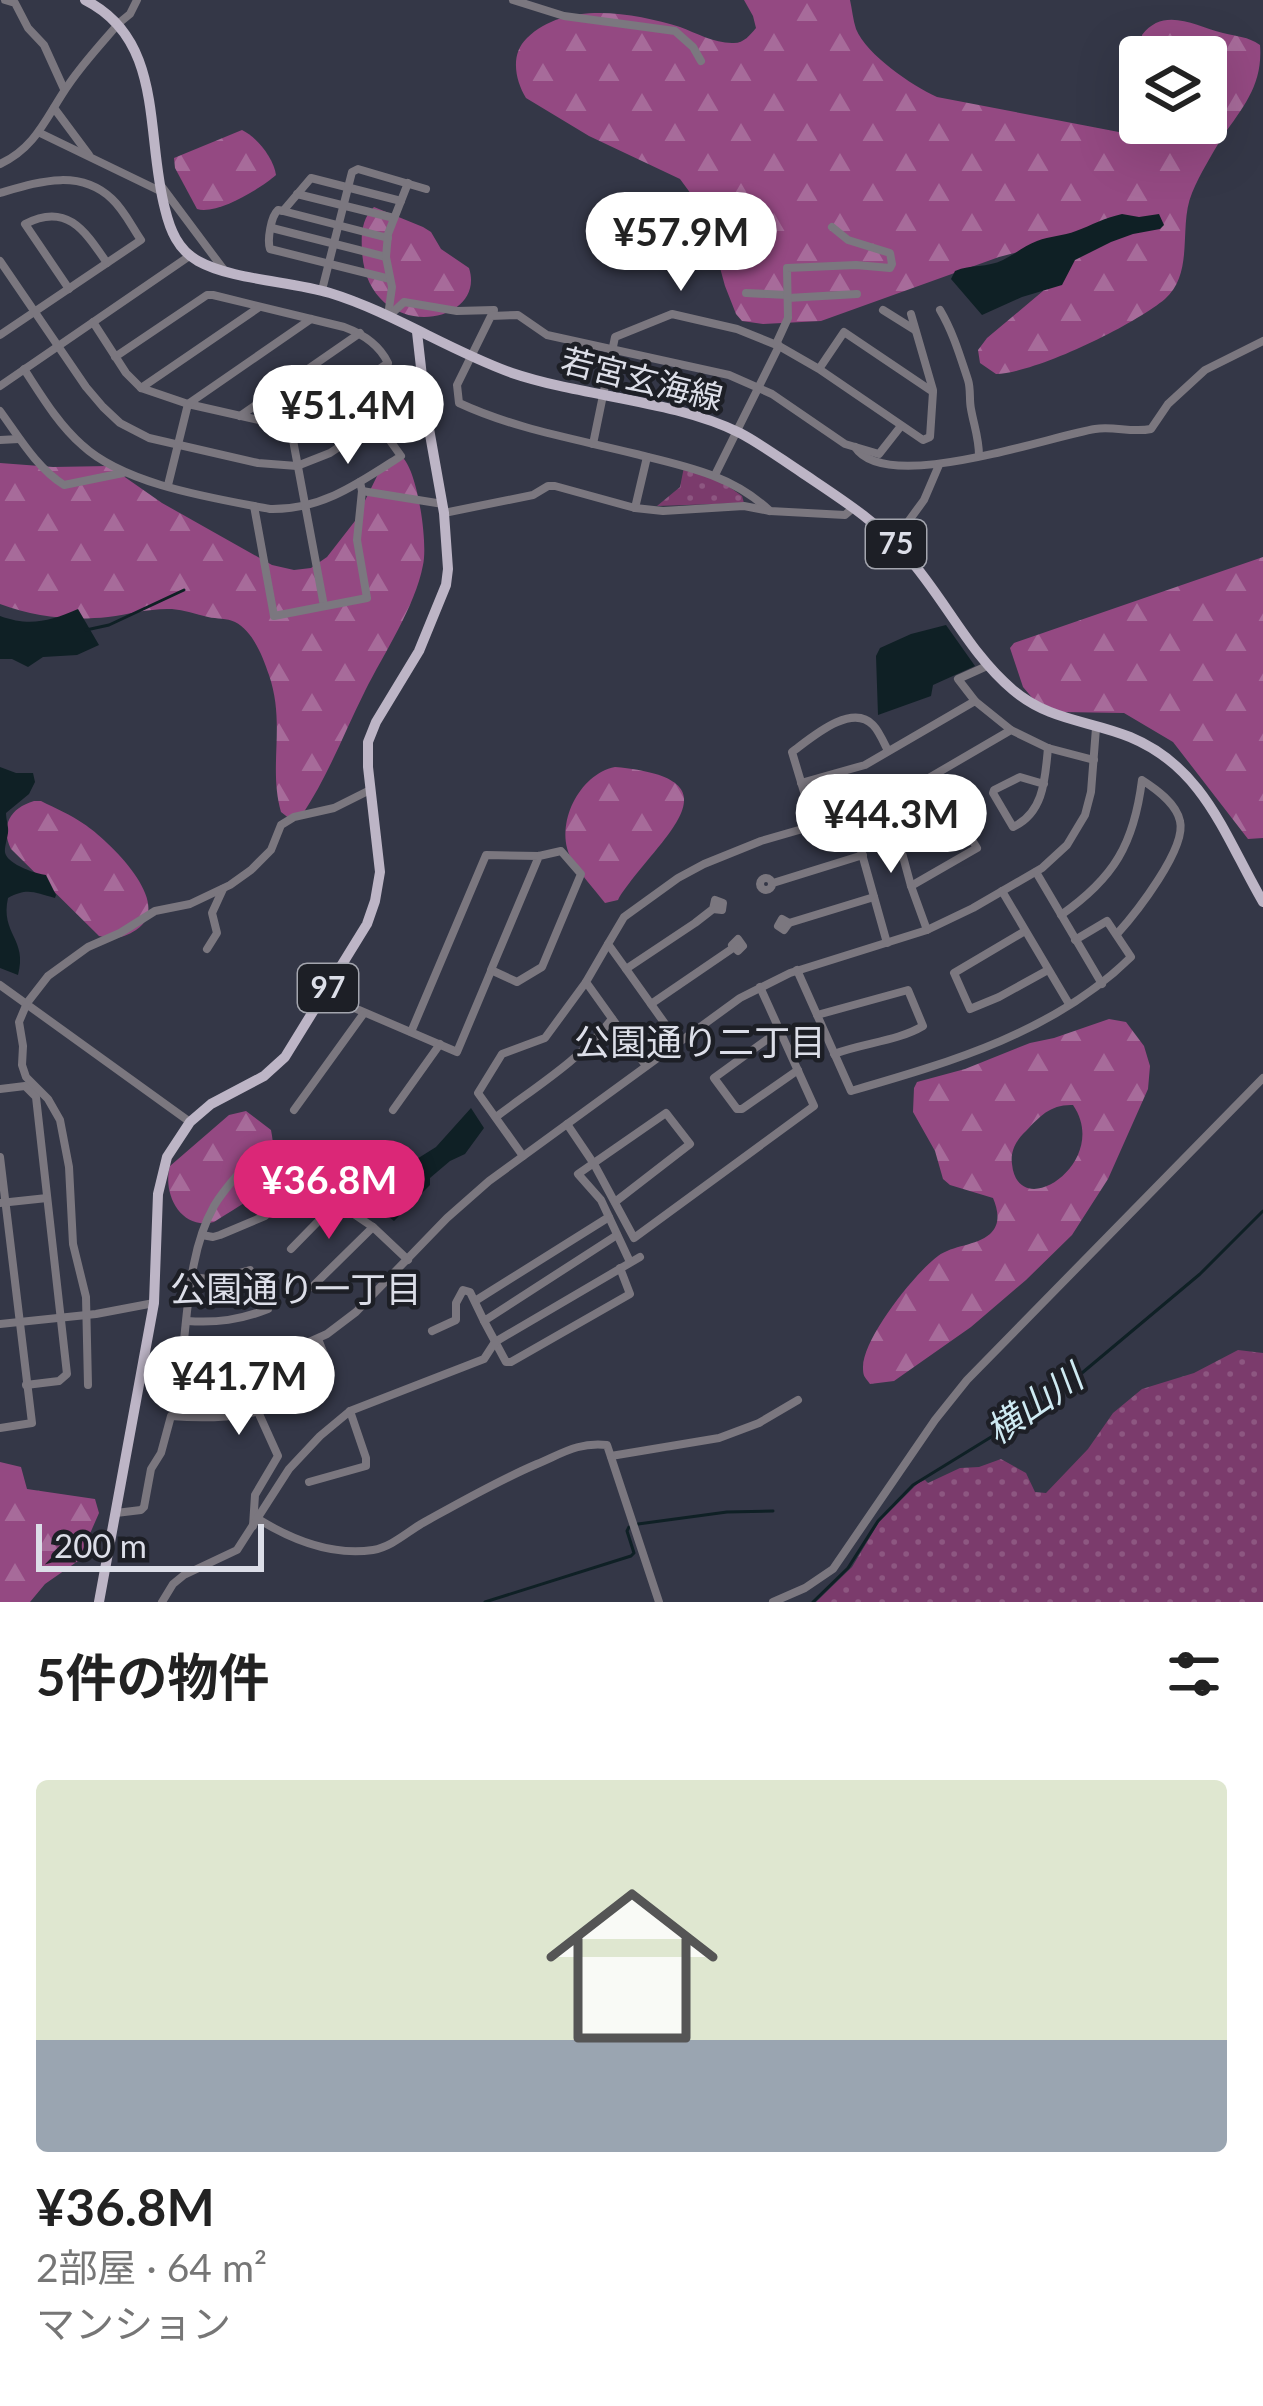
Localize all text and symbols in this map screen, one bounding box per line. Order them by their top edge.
map controls [1119,36,1227,144]
button: layers [1119,36,1227,144]
pin: ¥57.9M [583,192,779,294]
text: ¥57.9M [613,208,749,254]
street label: 若宮玄海線 [557,339,727,417]
pin: ¥51.4M [250,365,446,467]
text: ¥51.4M [280,381,416,427]
road number: 75 [866,520,926,568]
pin: ¥44.3M [793,774,989,876]
text: ¥44.3M [823,790,959,836]
road number: 97 [298,964,358,1012]
district label: 公園通り二丁目 [574,1019,826,1063]
pin: ¥36.8M [231,1140,427,1242]
text: ¥36.8M [261,1156,397,1202]
district label: 公園通り一丁目 [170,1266,422,1310]
pin: ¥41.7M [141,1336,337,1438]
text: ¥41.7M [171,1352,307,1398]
water label: 横山川 [977,1352,1094,1452]
scale bar [36,1518,264,1571]
text: 200 m [54,1525,147,1565]
icon: filters [1161,1641,1227,1707]
text: 5件の物件 [36,1646,270,1707]
icon: home [524,1858,740,2074]
text: ¥36.8M [36,2176,215,2237]
text: 2部屋 · 64 m² [36,2244,267,2290]
text: マンション [36,2300,231,2346]

